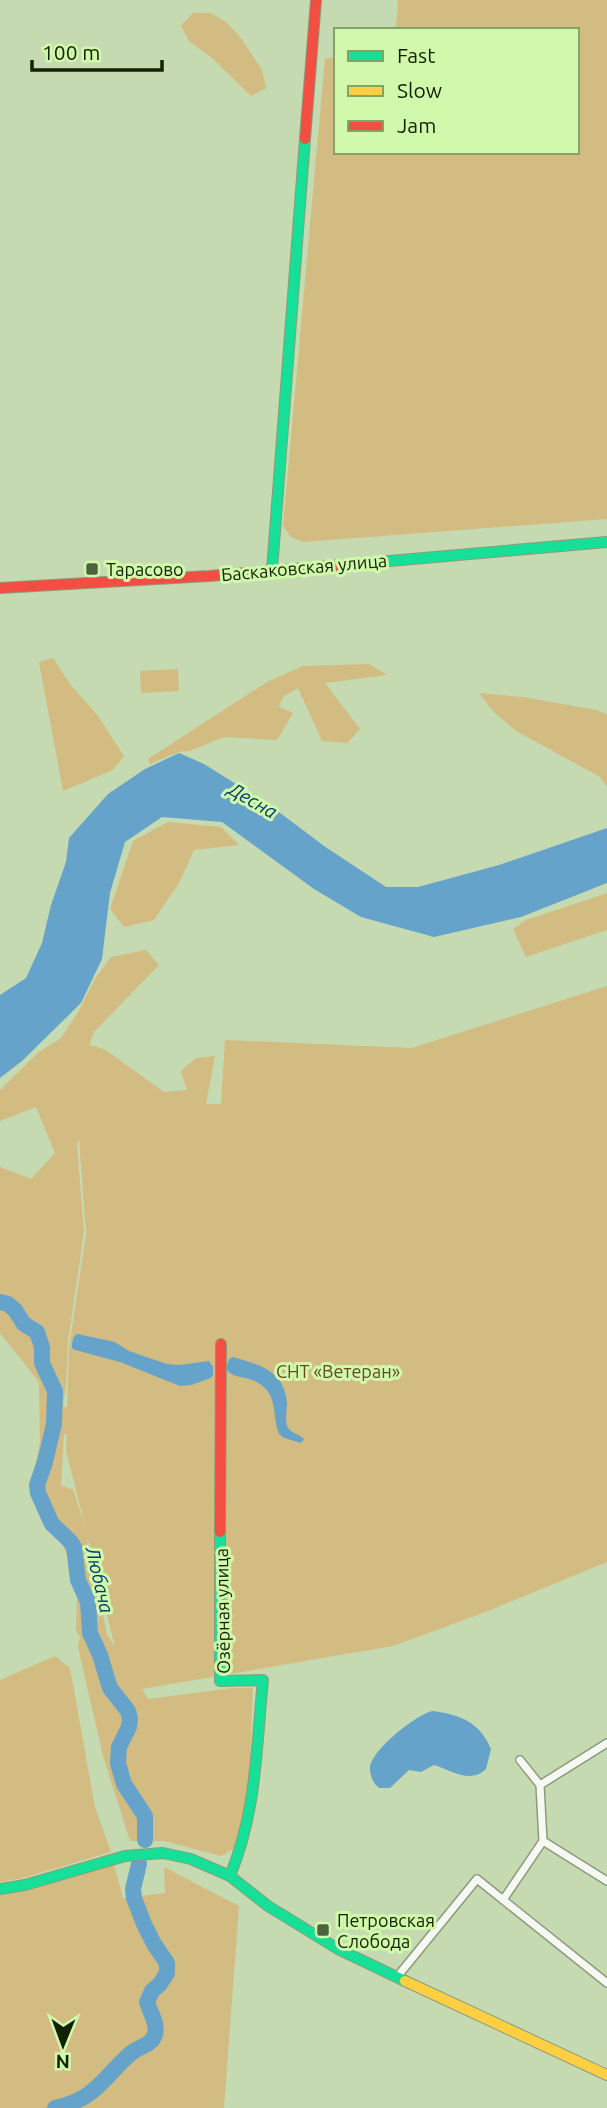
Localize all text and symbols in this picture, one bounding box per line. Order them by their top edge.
scale bar [32,28,161,72]
legend [334,28,579,154]
text: 100 m [42,40,100,64]
text: Fast [397,43,435,67]
text: Slow [397,78,442,102]
text: Jam [397,113,436,137]
street label: Баскаковская улица [220,550,388,584]
place label: Тарасово [106,559,184,579]
marker: Тарасово [84,561,100,577]
water label: Десна [223,776,281,823]
park label: СНТ «Ветеран» [276,1361,400,1381]
water label: Любача [81,1544,118,1615]
street label: Озёрная улица [211,1548,233,1674]
place label: Петровская Слобода [337,1910,435,1951]
marker: Петровская Слобода [315,1922,331,1938]
north arrow [28,2010,98,2080]
text: N [55,2051,70,2073]

